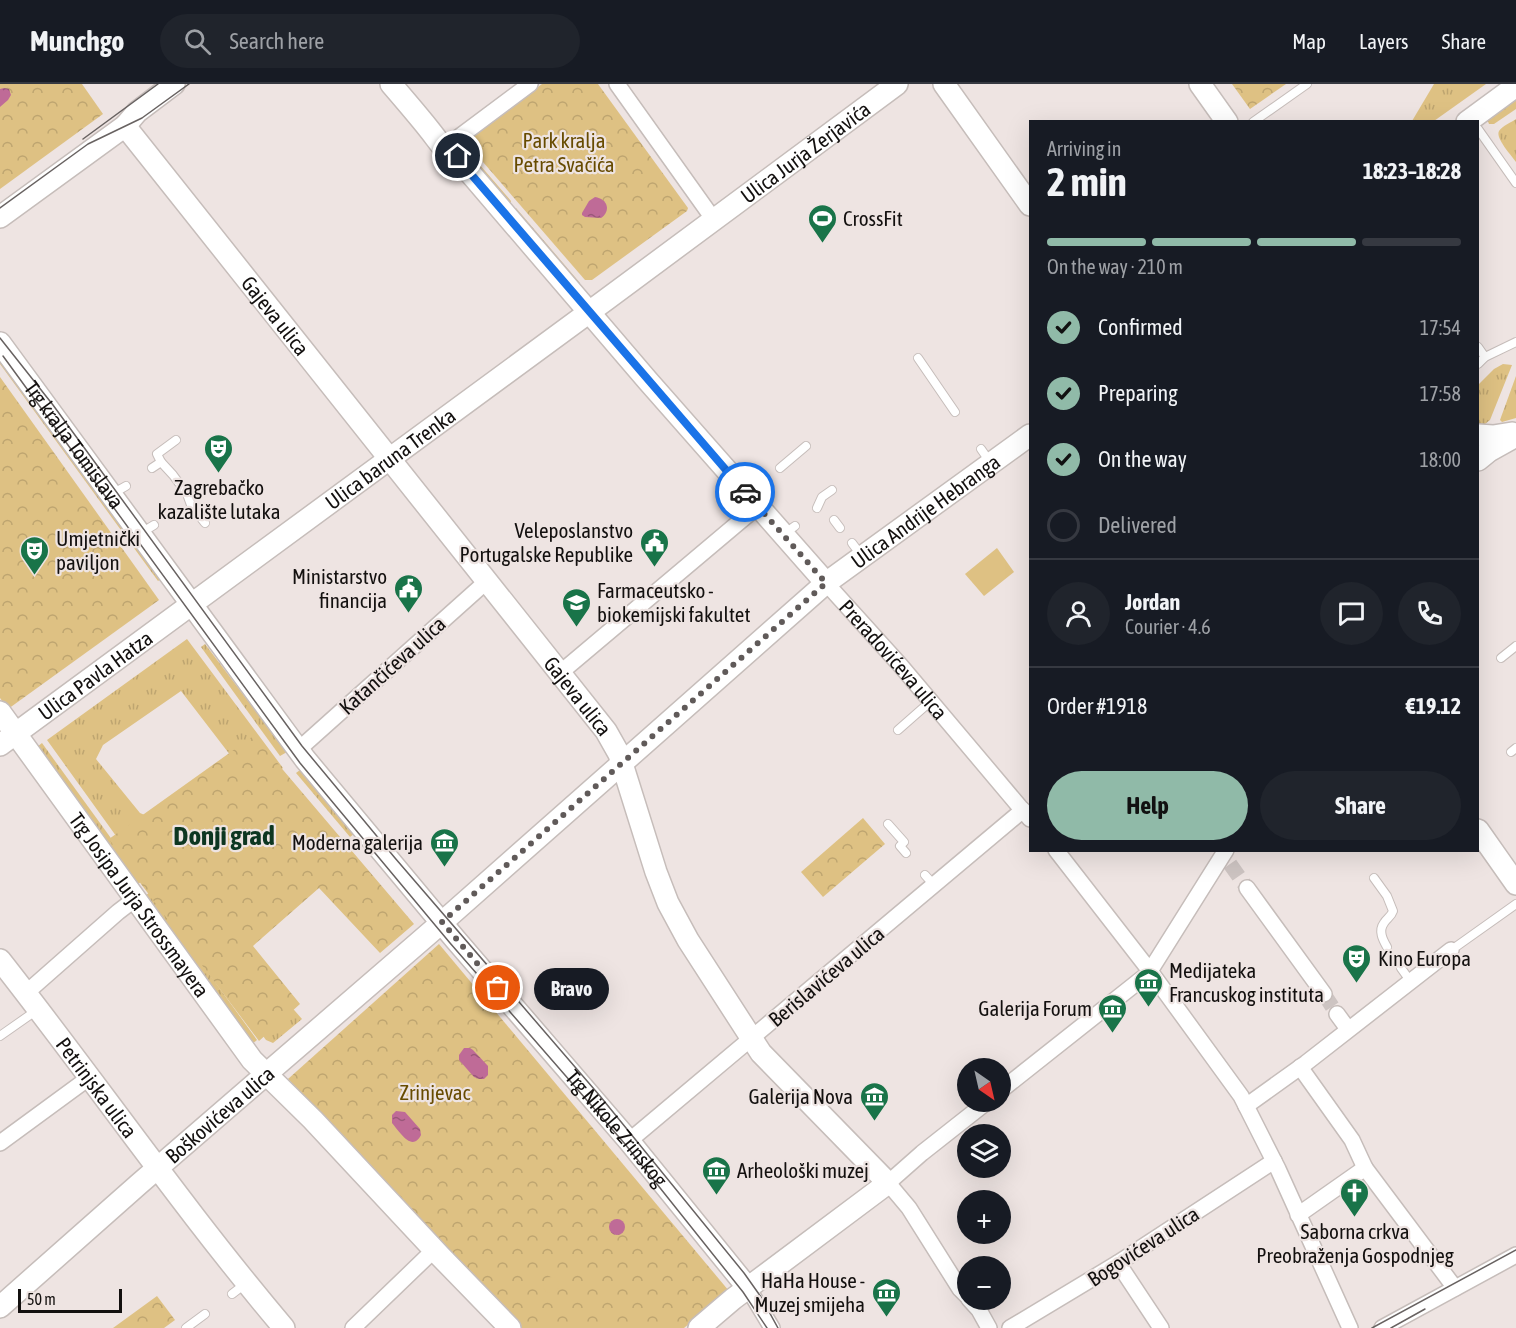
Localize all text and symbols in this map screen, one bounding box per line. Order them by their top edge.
search box [160,14,580,68]
text: Munchgo [30,25,124,57]
icon: search [181,25,214,58]
text: Search here [229,28,324,54]
text: Map [1292,29,1326,53]
text: Layers [1359,29,1409,53]
text: Share [1442,29,1486,53]
street label: Ulica Jurja Žerjavića [736,96,875,208]
park label: Park kralja Petra Svačića [513,128,615,176]
pin [432,130,483,181]
text: Arriving in [1047,137,1121,160]
icon: home [441,139,474,172]
text: 18:23–18:28 [1363,158,1461,184]
text: 2 min [1047,160,1127,204]
sports icon: CrossFit [806,202,838,244]
place label: CrossFit [843,206,903,230]
text: On the way · 210 m [1047,255,1183,278]
street label: Gajeva ulica [237,271,314,360]
icon: check [1047,311,1080,344]
text: Confirmed [1098,314,1183,340]
text: 17:54 [1420,316,1461,339]
street label: Trg kralja Tomislava [20,376,129,513]
icon: check [1047,377,1080,410]
text: Preparing [1098,380,1178,406]
text: 17:58 [1420,382,1461,405]
street label: Ulica baruna Trenka [320,403,460,514]
theatre icon: Zagrebačko kazalište lutaka [203,432,235,474]
icon: check [1047,443,1080,476]
text: On the way [1098,446,1187,472]
text: 18:00 [1419,448,1461,471]
street label: Ulica Andrije Hebranga [846,449,1004,573]
courier [715,462,775,522]
place label: Zagrebačko kazalište lutaka [158,475,280,523]
icon: car [729,476,762,509]
text: Delivered [1098,512,1177,538]
place label: Veleposlanstvo Portugalske Republike [459,518,633,566]
place label: Umjetnički paviljon [56,526,140,574]
public building icon: Veleposlanstvo Portugalske Republike [638,526,670,568]
theatre icon: Umjetnički paviljon [19,534,51,576]
place label: Ministarstvo financija [292,564,387,612]
public building icon: Ministarstvo financija [392,572,424,614]
place label: Farmaceutsko - biokemijski fakultet [597,578,750,626]
button: person [1047,582,1110,645]
button: chat [1320,582,1383,645]
button: phone [1398,582,1461,645]
school or university icon: Farmaceutsko - biokemijski fakultet [560,586,592,628]
text: Jordan [1125,589,1180,615]
street label: Preradovićeva ulica [835,595,953,724]
street label: Katančićeva ulica [334,611,450,719]
text: Courier · 4.6 [1125,615,1211,638]
street label: Ulica Pavla Hatza [34,625,157,725]
street label: Gajeva ulica [539,651,617,740]
text: Order #1918 [1047,693,1147,719]
text: €19.12 [1406,693,1461,719]
button: Help [1047,771,1248,840]
button: Share [1260,771,1461,840]
street label: Trg Josipa Jurja Strossmayera [65,808,214,1002]
district label: Donji grad [173,820,275,851]
museum icon: Moderna galerija [428,826,460,868]
place label: Moderna galerija [292,830,423,854]
street label: Berislavićeva ulica [764,921,888,1031]
theatre icon: Kino Europa [1341,942,1373,984]
place label: Kino Europa [1378,946,1471,970]
place label: Medijateka Francuskog instituta [1169,958,1324,1006]
pin [472,962,523,1013]
museum icon: Medijateka Francuskog instituta [1132,966,1164,1008]
callout: Bravo [534,967,609,1009]
icon: bag [481,971,514,1004]
text: Bravo [551,977,592,1000]
museum icon: Galerija Forum [1097,992,1129,1034]
place label: Galerija Forum [978,996,1092,1020]
street label: Petrinjska ulica [52,1032,142,1142]
north arrow [957,1058,1011,1112]
map controls [957,1058,1011,1310]
street label: Boškovićeva ulica [160,1061,279,1168]
street label: Trg Nikole Zrinskog [561,1065,673,1191]
park label: Zrinjevac [400,1080,471,1104]
museum icon: Galerija Nova [858,1080,890,1122]
place label: Galerija Nova [748,1084,853,1108]
button: layers [957,1124,1011,1178]
museum icon: Arheološki muzej [700,1154,732,1196]
place label: Arheološki muzej [737,1158,869,1182]
church icon: Saborna crkva Preobraženja Gospodnjeg [1339,1176,1371,1218]
button: + [957,1190,1011,1244]
street label: Bogovićeva ulica [1083,1201,1203,1291]
place label: Saborna crkva Preobraženja Gospodnjeg [1256,1219,1454,1267]
button: − [957,1256,1011,1310]
place label: HaHa House - Muzej smijeha [755,1268,865,1316]
museum icon: HaHa House - Muzej smijeha [870,1276,902,1318]
scale bar [18,1286,122,1314]
text: 50 m [27,1290,56,1308]

